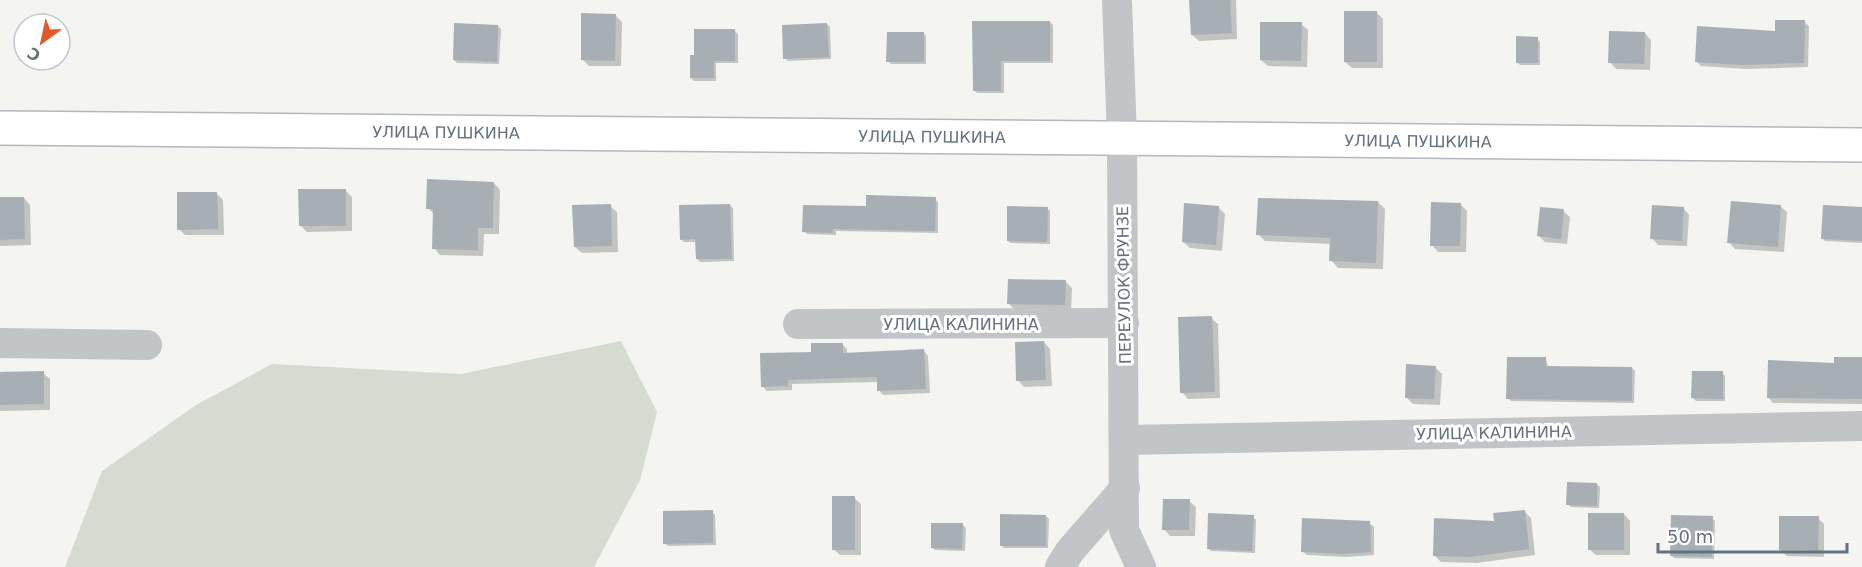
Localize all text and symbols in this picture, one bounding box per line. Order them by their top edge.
north arrow [12,12,72,72]
text: С [24,43,44,65]
street label: УЛИЦА ПУШКИНА [372,122,520,142]
street label: УЛИЦА ПУШКИНА [858,126,1006,147]
street label: УЛИЦА ПУШКИНА [1344,131,1492,151]
street label: ПЕРЕУЛОК ФРУНЗЕ [1113,206,1135,364]
street label: УЛИЦА КАЛИНИНА [883,315,1039,334]
street label: УЛИЦА КАЛИНИНА [1416,422,1572,444]
scale bar [1658,516,1847,554]
text: 50 m [1667,526,1713,547]

